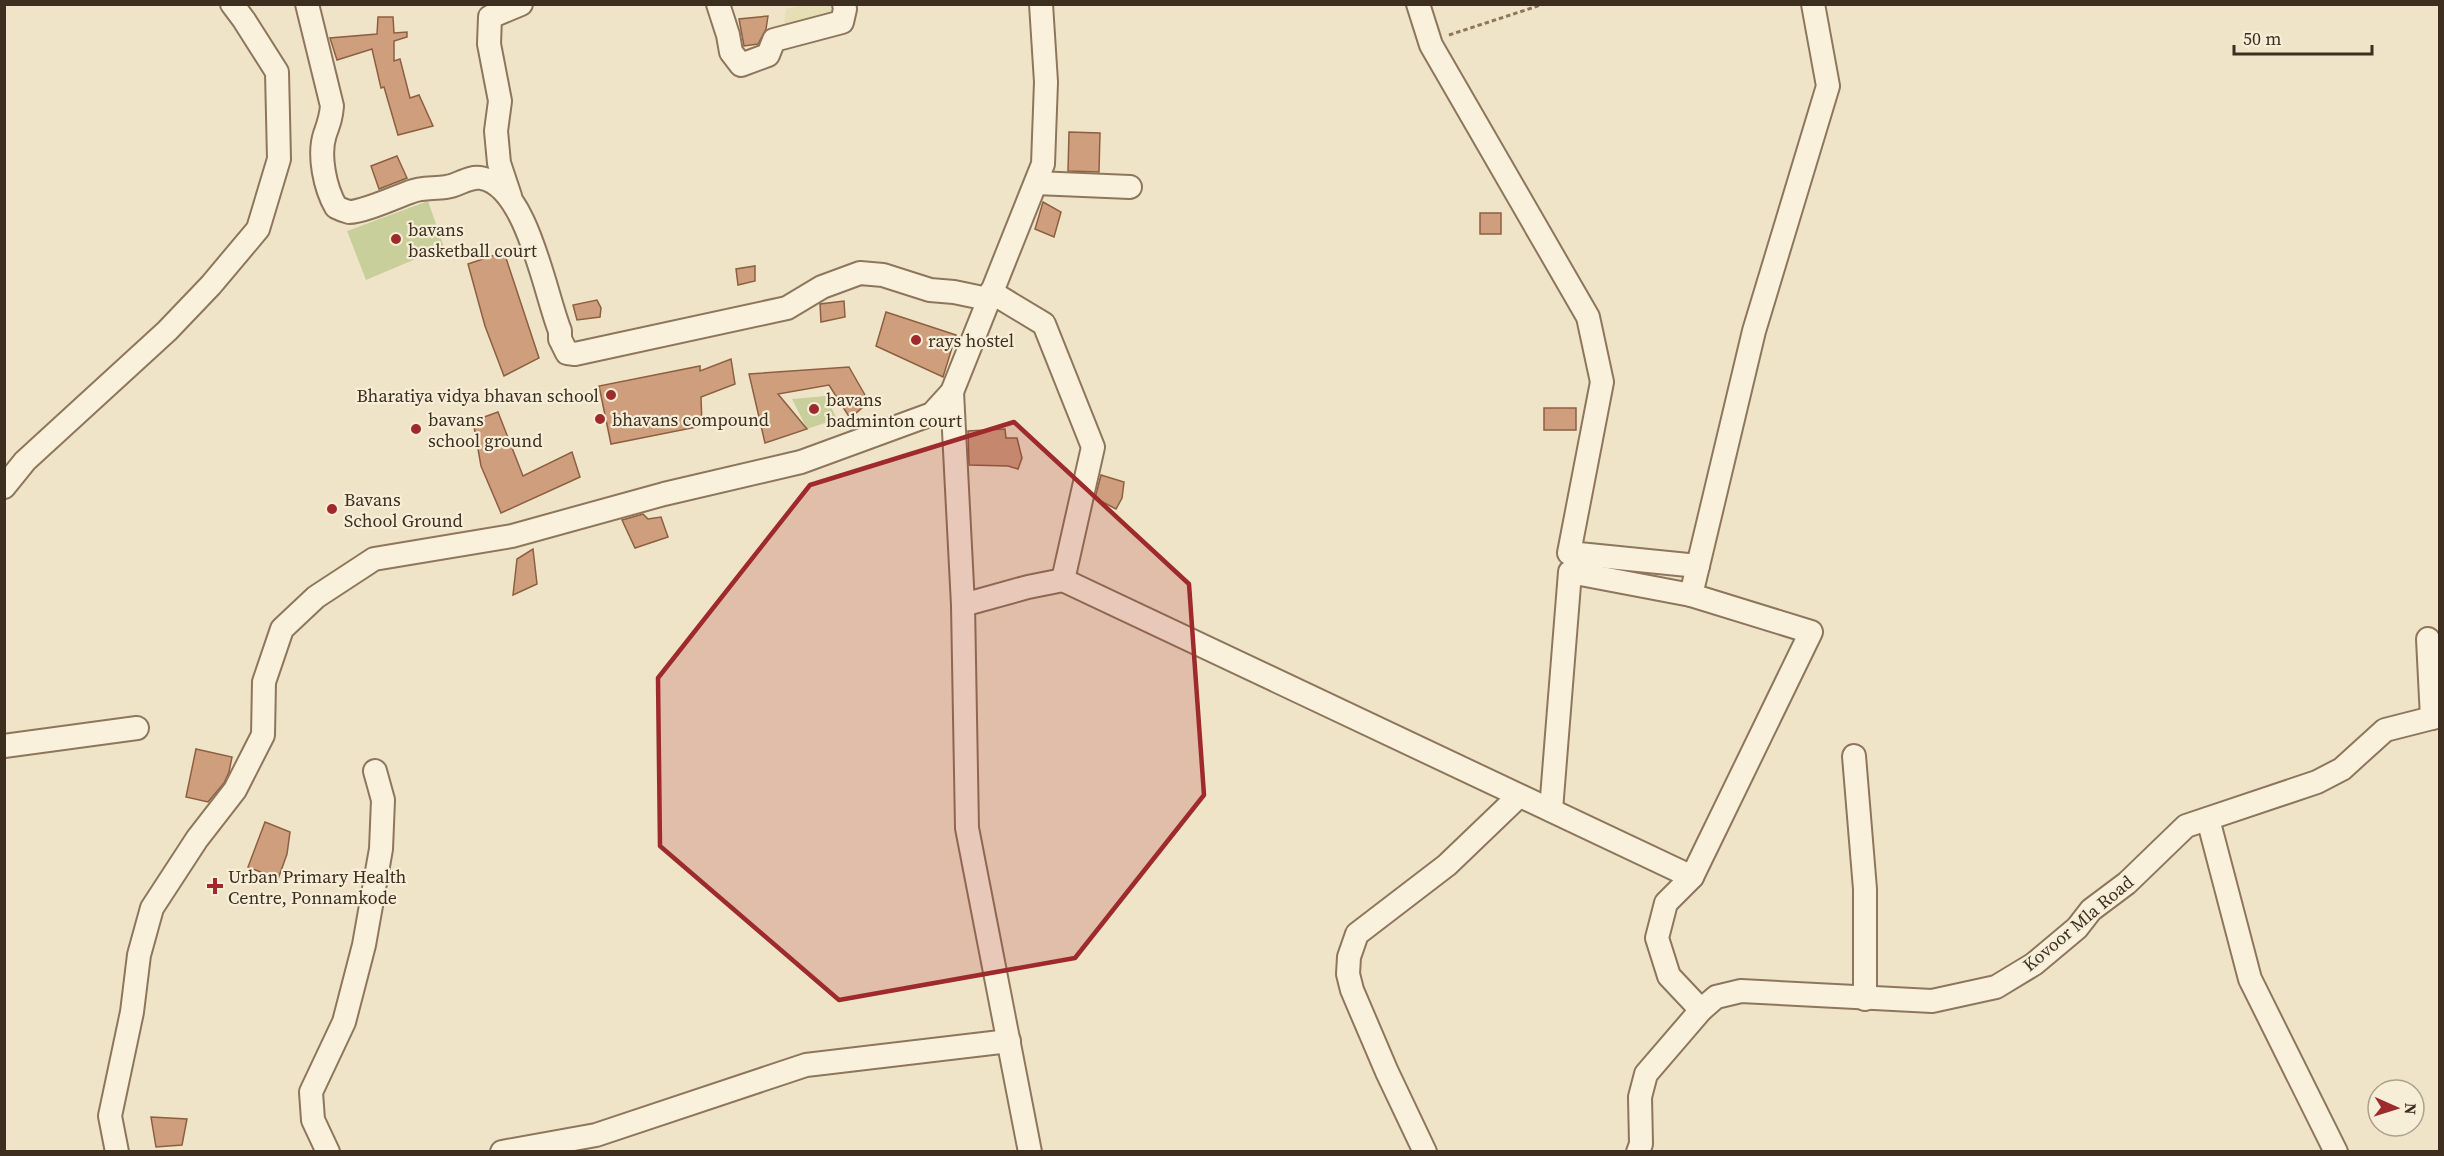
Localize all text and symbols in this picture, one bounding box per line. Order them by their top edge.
scale bar [2234,18,2372,56]
text: 50 m [2243,26,2281,51]
place label: bavans basketball court [408,217,537,263]
marker: bavans basketball court [389,232,403,246]
place label: rays hostel [928,328,1014,353]
marker: rays hostel [909,333,923,347]
place label: Bharatiya vidya bhavan school [356,383,599,408]
place label: bavans badminton court [826,387,962,433]
marker: Bharatiya vidya bhavan school [604,388,618,402]
marker: bavans badminton court [807,402,821,416]
place label: bavans school ground [428,407,542,453]
place label: bhavans compound [612,407,769,432]
marker: bhavans compound [593,412,607,426]
marker: bavans school ground [409,422,423,436]
place label: Bavans School Ground [344,487,463,533]
marker: Bavans School Ground [325,502,339,516]
place label: Urban Primary Health Centre, Ponnamkode [228,864,407,910]
street label: Kovoor Mla Road [2017,869,2139,977]
marker: Urban Primary Health Centre, Ponnamkode [206,877,224,895]
north arrow [2366,1078,2426,1138]
text: N [2400,1102,2422,1116]

